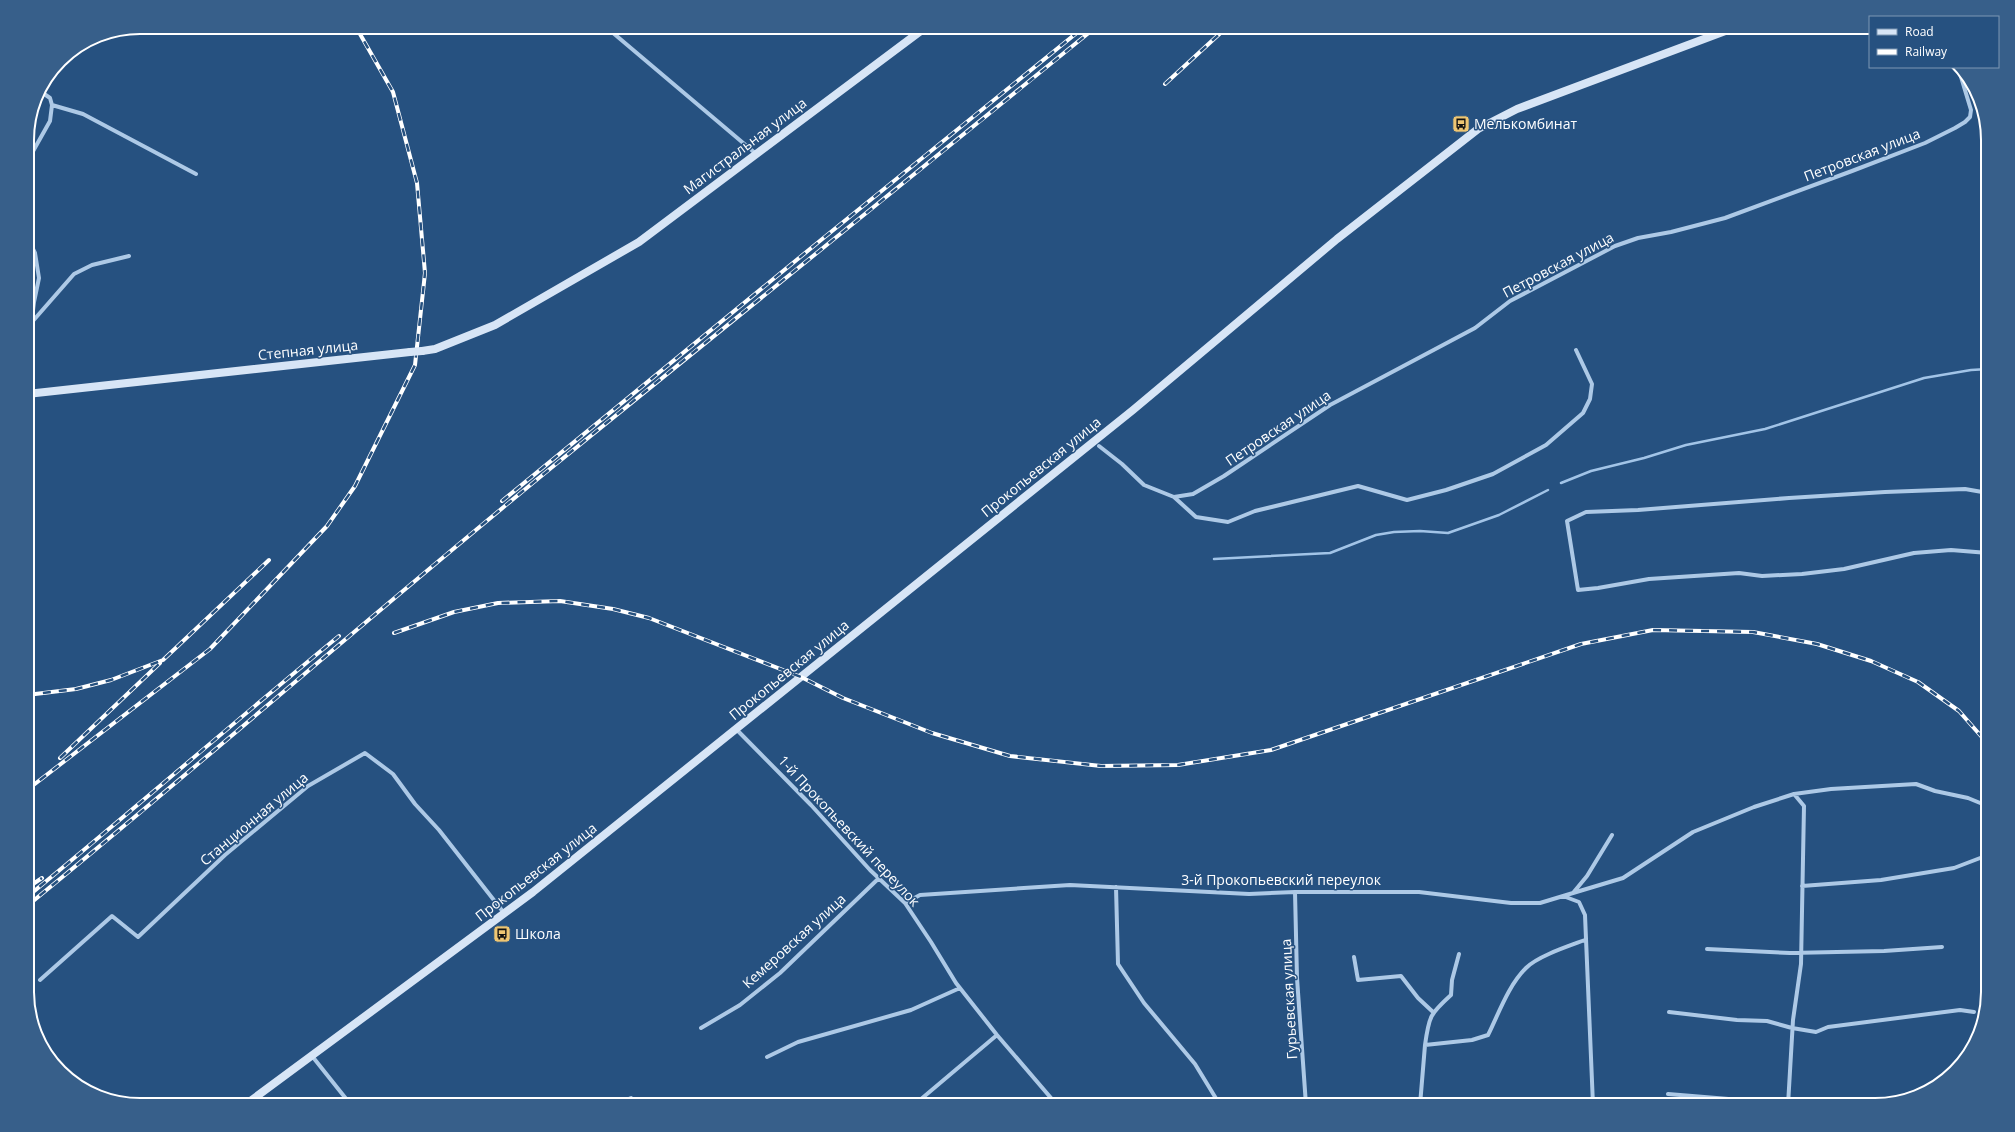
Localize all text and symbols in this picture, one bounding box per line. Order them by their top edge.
legend [1869,16,1999,68]
text: Road [1905,23,1934,40]
text: Railway [1905,43,1948,60]
street label: Магистральная улица [679,93,810,198]
bus stop icon: Мелькомбинат [1451,114,1471,134]
place label: Мелькомбинат [1474,114,1578,133]
street label: Петровская улица [1801,124,1923,185]
street label: Петровская улица [1499,227,1617,302]
street label: Степная улица [257,335,359,364]
street label: Петровская улица [1221,385,1334,470]
street label: Прокопьевская улица [977,412,1105,521]
street label: Прокопьевская улица [725,615,853,724]
street label: 1-й Прокопьевский переулок [774,751,925,911]
street label: Станционная улица [196,768,312,869]
street label: Прокопьевская улица [471,818,600,925]
street label: 3-й Прокопьевский переулок [1181,870,1382,889]
street label: Кемеровская улица [738,889,849,992]
bus stop icon: Школа [492,924,512,944]
place label: Школа [515,924,561,943]
street label: Гурьевская улица [1276,938,1301,1060]

